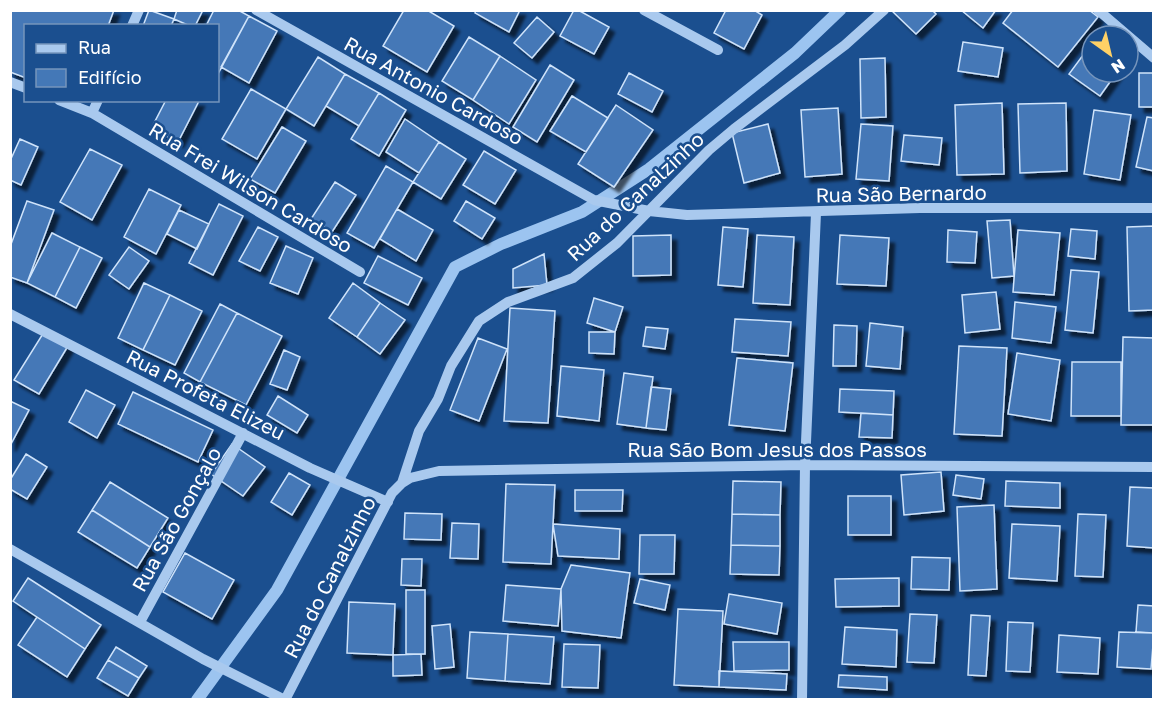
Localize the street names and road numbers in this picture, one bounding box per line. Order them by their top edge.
street label: Rua Antonio Cardoso [340,31,528,149]
street label: Rua Frei Wilson Cardoso [145,117,357,257]
street label: Rua do Canalzinho [562,126,708,266]
street label: Rua São Bernardo [815,180,987,206]
street label: Rua Profeta Elizeu [123,344,289,444]
street label: Rua São Bom Jesus dos Passos [627,437,927,461]
street label: Rua São Gonçalo [126,443,226,595]
street label: Rua do Canalzinho [278,492,380,662]

